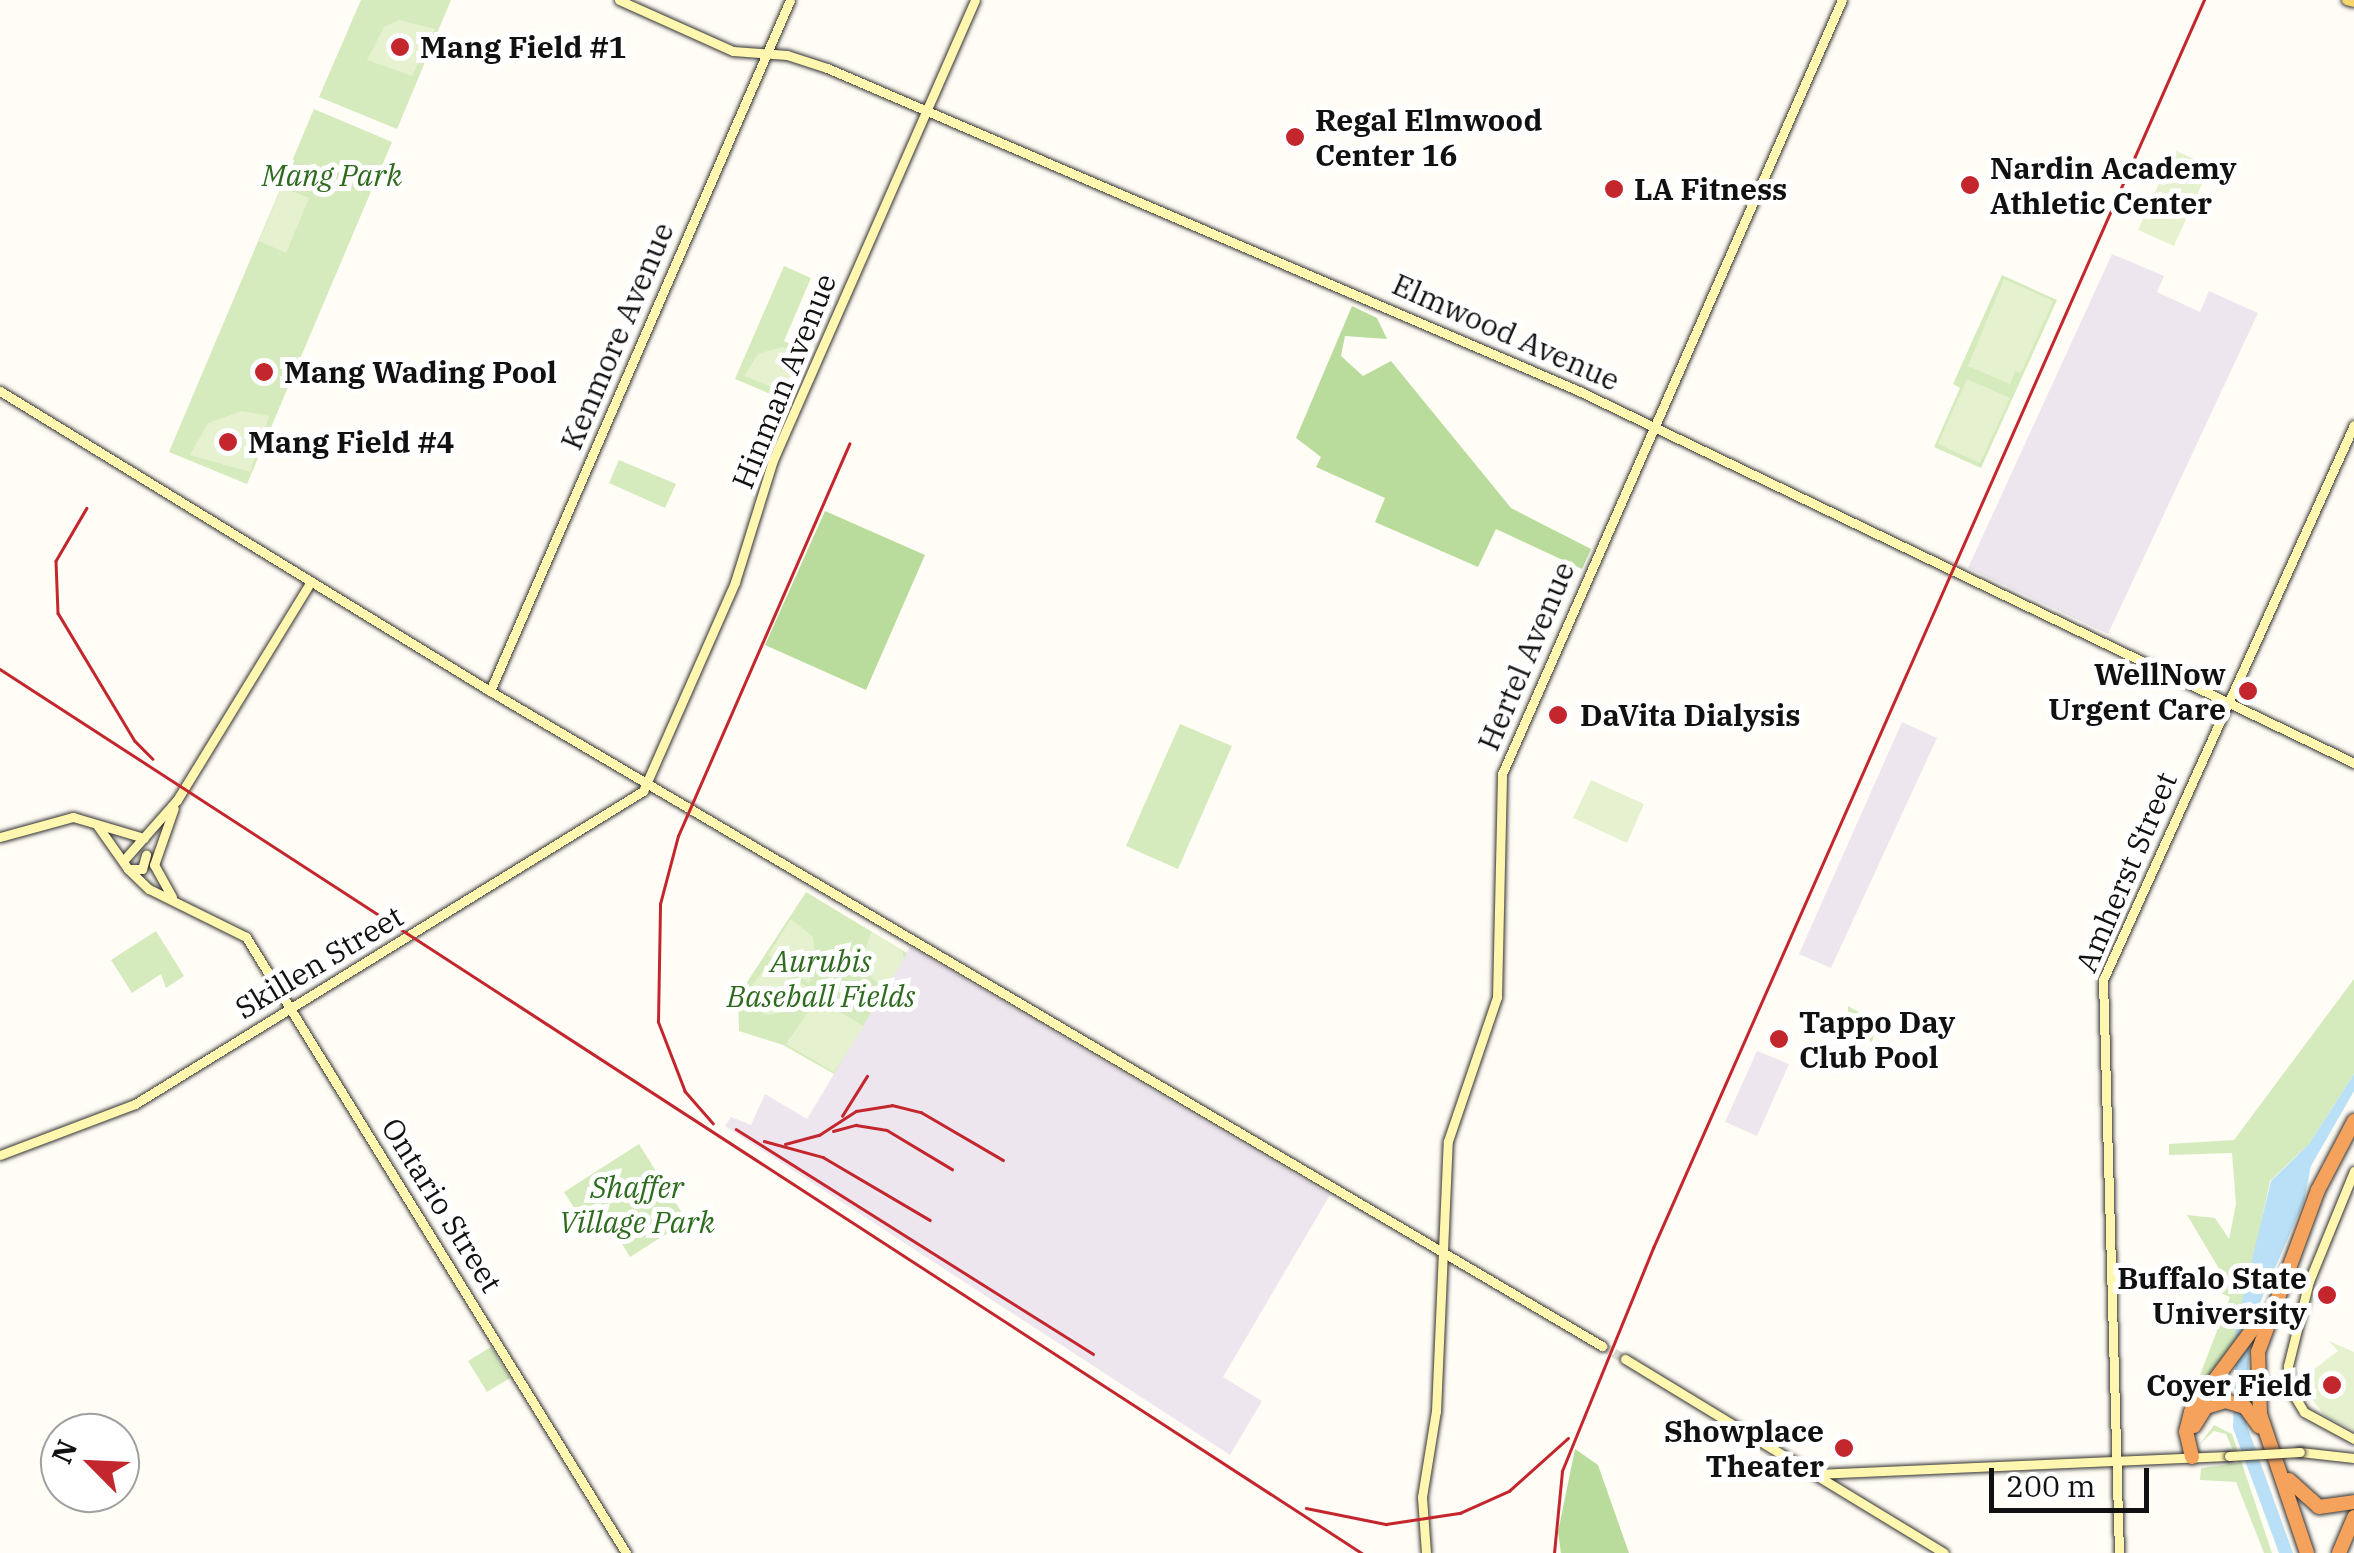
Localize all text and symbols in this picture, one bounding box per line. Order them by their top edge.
place label: Mang Field #1 [420,29,627,65]
marker: Mang Field #1 [389,36,411,58]
place label: Regal Elmwood Center 16 [1315,102,1542,172]
marker: Regal Elmwood Center 16 [1284,126,1306,148]
place label: Nardin Academy Athletic Center [1990,150,2237,220]
park label: Mang Park [262,157,402,193]
place label: LA Fitness [1634,171,1787,207]
marker: Nardin Academy Athletic Center [1959,174,1981,196]
marker: LA Fitness [1603,178,1625,200]
street label: Kenmore Avenue [553,217,681,455]
street label: Elmwood Avenue [1387,266,1625,398]
street label: Hinman Avenue [724,268,844,494]
place label: Mang Wading Pool [284,354,557,390]
marker: Mang Wading Pool [253,361,275,383]
place label: Mang Field #4 [248,424,455,460]
marker: Mang Field #4 [217,431,239,453]
street label: Hertel Avenue [1470,556,1582,756]
place label: WellNow Urgent Care [2048,656,2226,726]
marker: WellNow Urgent Care [2235,678,2261,704]
place label: DaVita Dialysis [1580,697,1801,733]
marker: DaVita Dialysis [1545,702,1571,728]
street label: Amherst Street [2068,767,2184,977]
street label: Skillen Street [229,898,409,1026]
park label: Aurubis Baseball Fields [727,943,915,1014]
place label: Tappo Day Club Pool [1799,1004,1955,1074]
marker: Tappo Day Club Pool [1768,1028,1790,1050]
street label: Ontario Street [374,1111,510,1299]
park label: Shaffer Village Park [559,1169,715,1240]
place label: Buffalo State University [2117,1260,2307,1330]
marker: Buffalo State University [2316,1284,2338,1306]
place label: Coyer Field [2146,1367,2312,1403]
marker: Coyer Field [2321,1374,2343,1396]
north arrow [40,1413,140,1513]
place label: Showplace Theater [1664,1413,1824,1484]
text: N [43,1434,85,1469]
marker: Showplace Theater [1833,1437,1855,1459]
scale bar [1994,1448,2154,1510]
text: 200 m [2006,1466,2096,1505]

